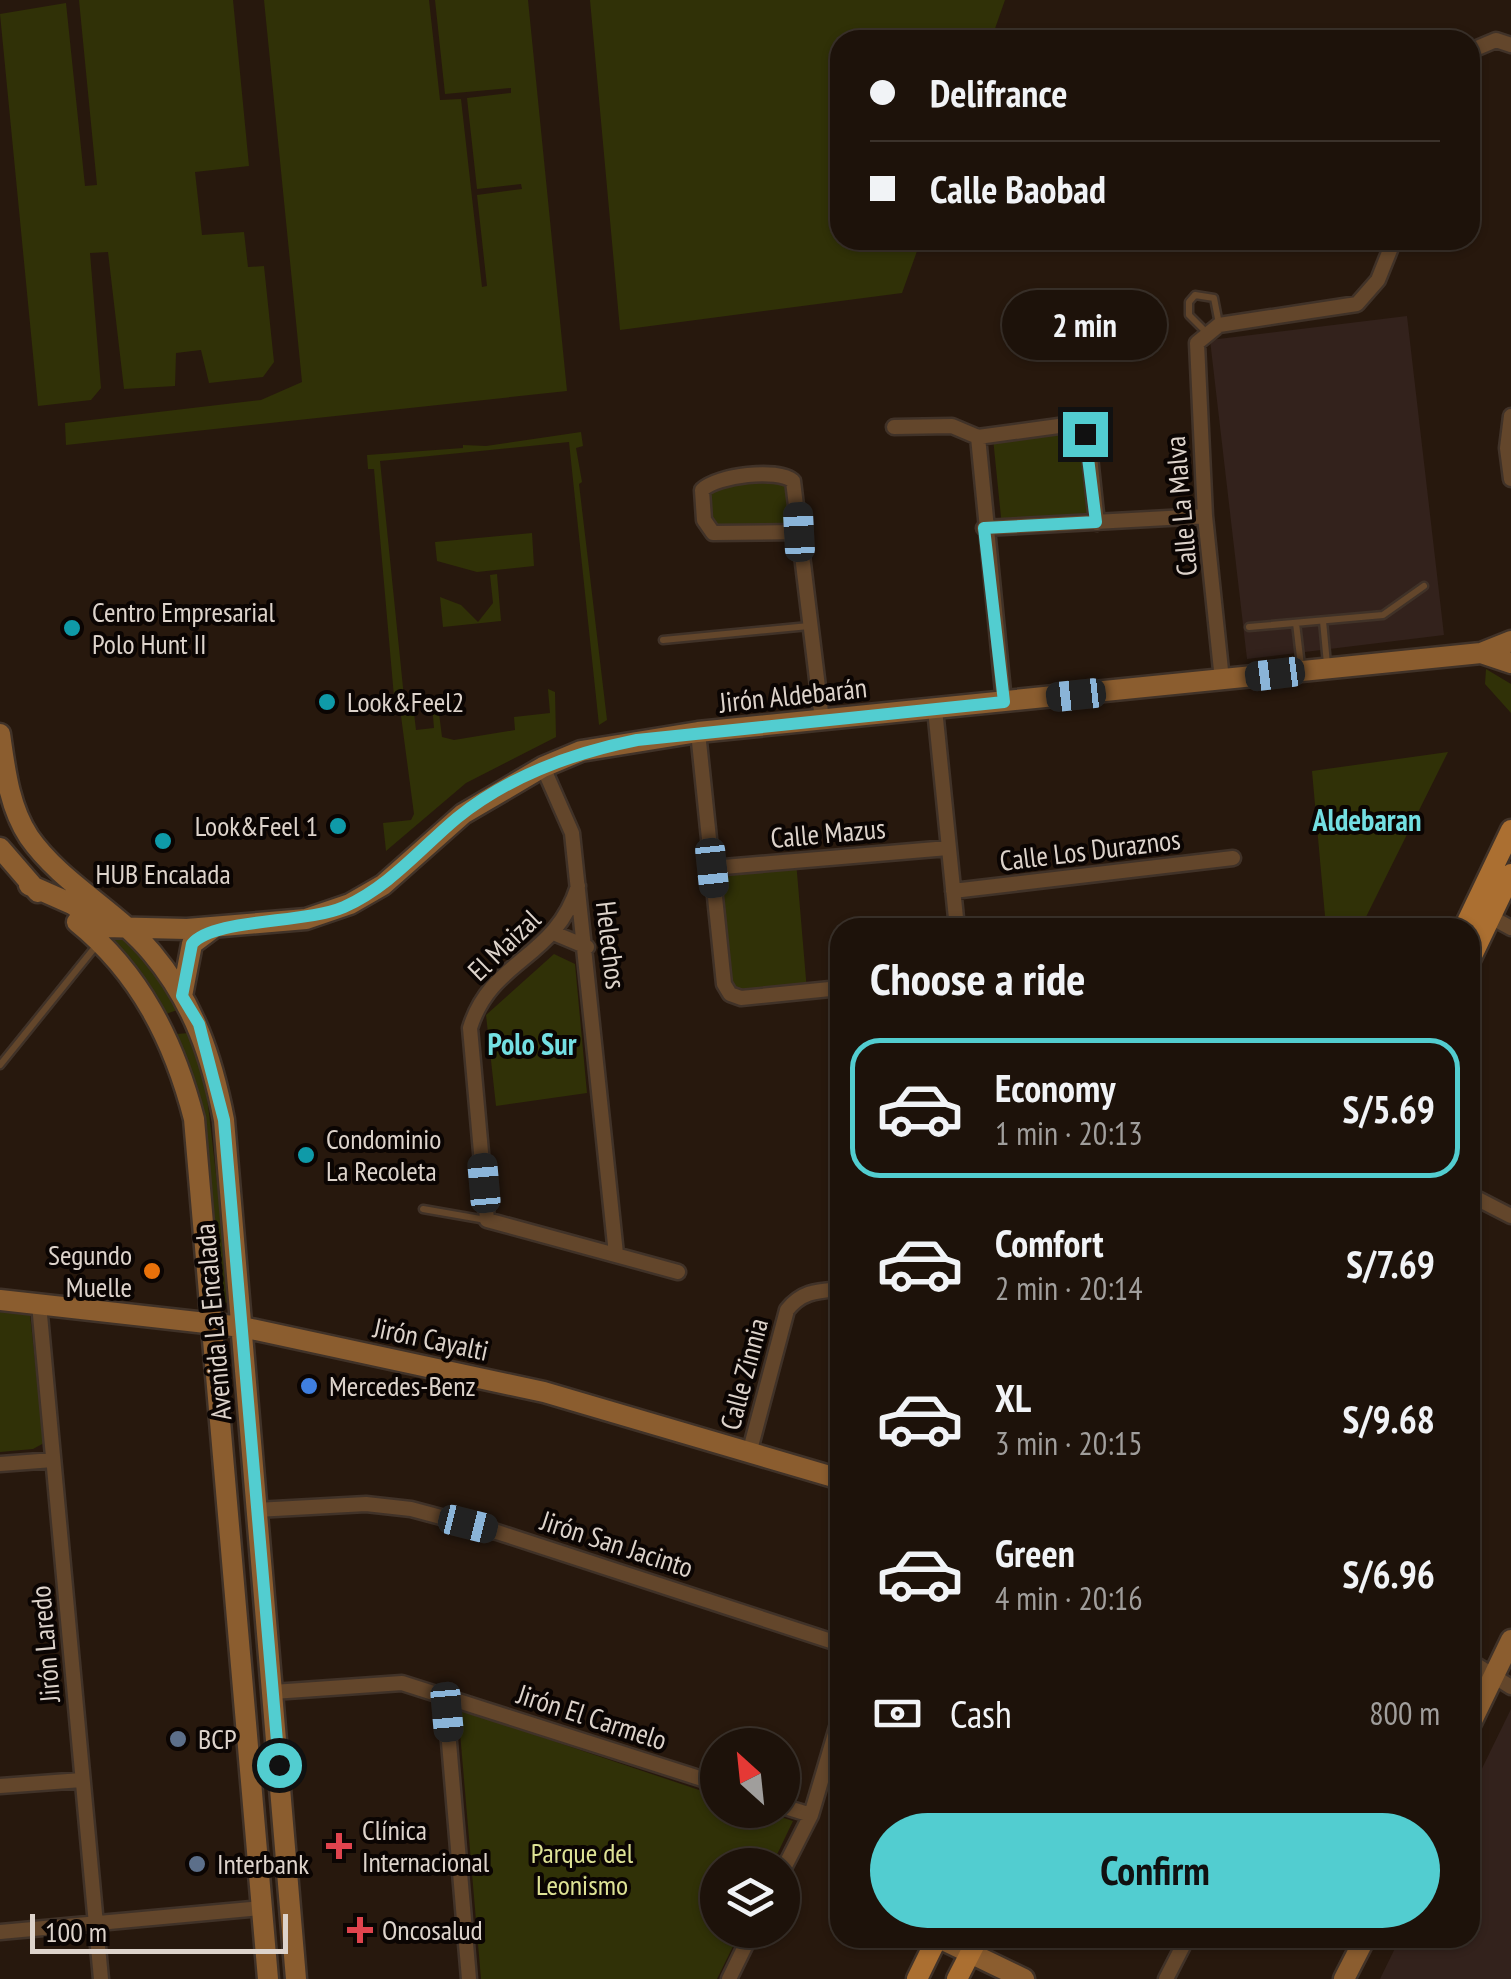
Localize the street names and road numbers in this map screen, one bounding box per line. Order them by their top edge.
street label: Calle La Malva [1156,435,1205,577]
street label: Jirón Aldebarán [716,668,868,721]
street label: Calle Mazus [769,809,887,856]
street label: Calle Los Duraznos [997,820,1182,879]
street label: Helechos [588,899,635,991]
street label: El Maizal [459,901,548,988]
street label: Avenida La Encalada [185,1222,240,1422]
street label: Jirón Cayalti [369,1308,492,1369]
street label: Calle Zinnia [711,1314,776,1434]
street label: Jirón San Jacinto [535,1501,698,1586]
street label: Jirón Laredo [21,1584,68,1705]
street label: Jirón El Carmelo [512,1675,672,1758]

